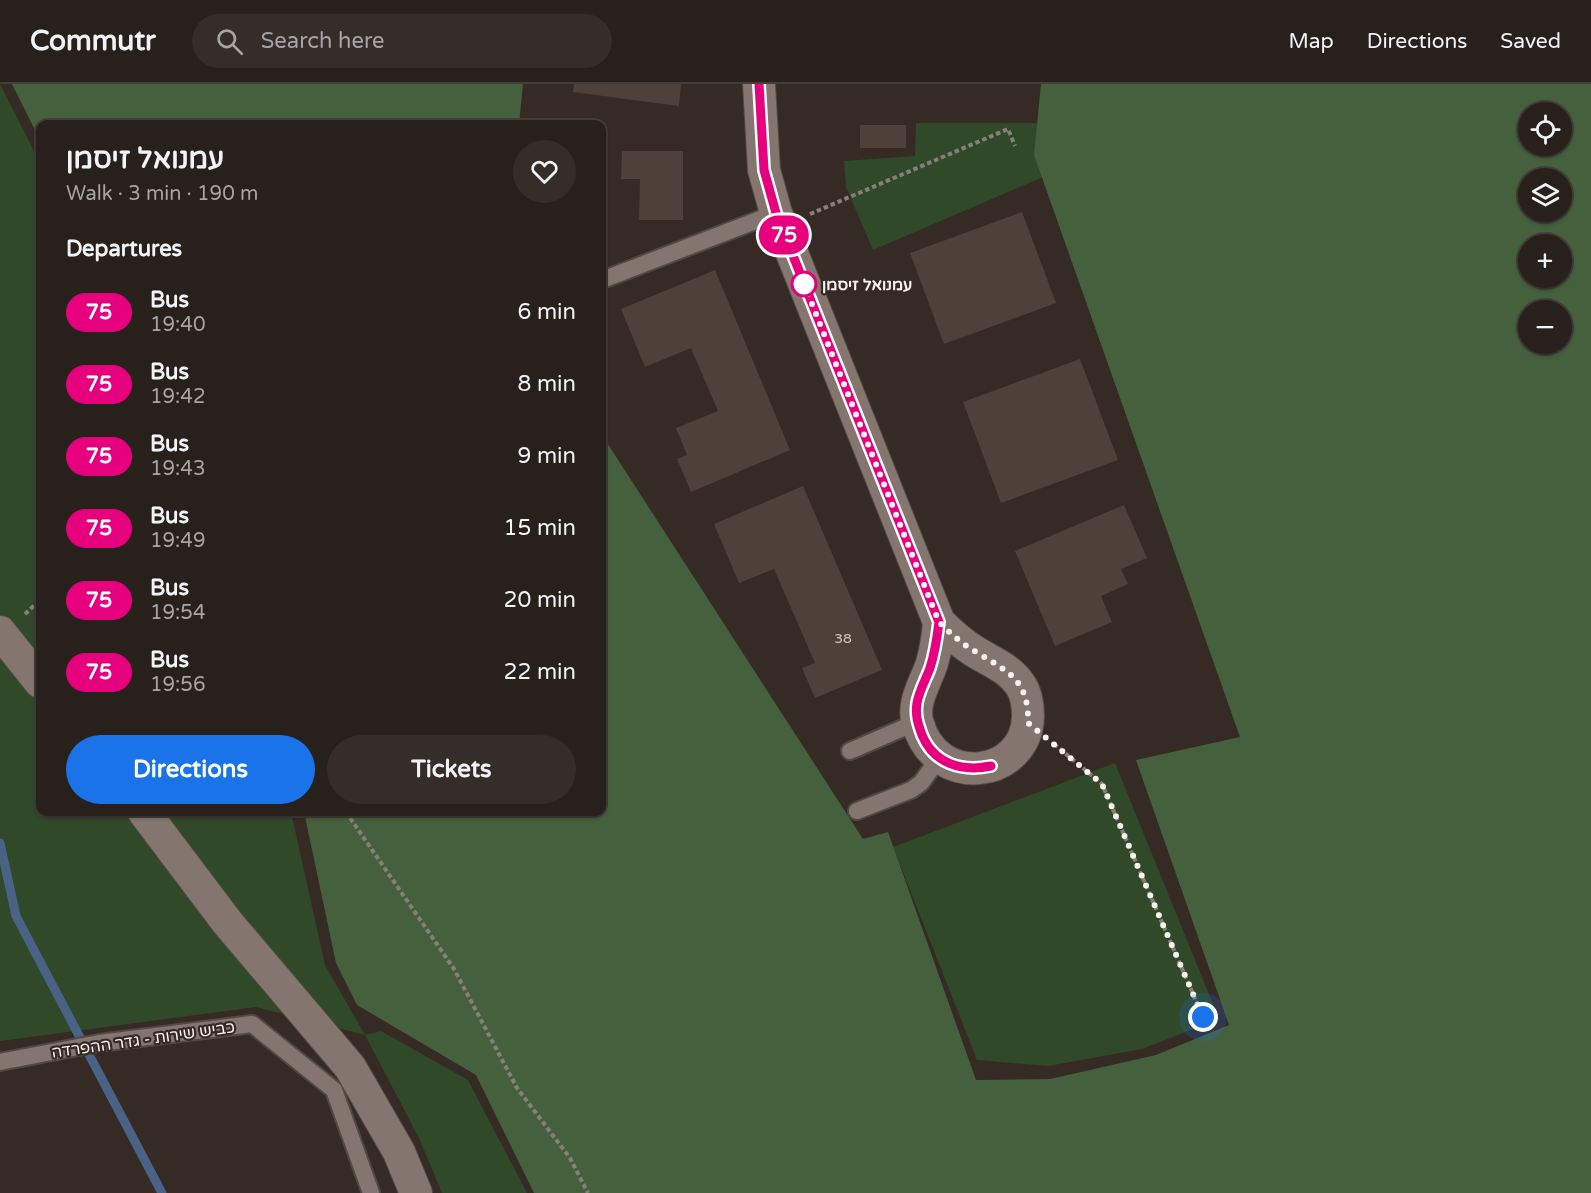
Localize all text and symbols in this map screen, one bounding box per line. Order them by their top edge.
search box [192,14,612,68]
text: Commutr [30,24,156,58]
icon: search [213,25,246,58]
text: Search here [261,28,385,54]
text: Map [1288,29,1334,54]
text: Directions [1367,29,1467,54]
text: Saved [1500,29,1561,54]
map controls [1518,102,1572,354]
button: locate [1518,102,1572,156]
button: heart [513,140,576,203]
text: עמנואל זיסמן [66,142,224,176]
button: layers [1518,168,1572,222]
text: Walk · 3 min · 190 m [66,182,258,206]
line badge: 75 [757,216,811,254]
text: 75 [771,223,797,248]
button: + [1518,234,1572,288]
text: Departures [66,236,182,262]
marker: עמנואל זיסמן [791,271,817,297]
place label: עמנואל זיסמן [822,275,912,295]
text: Bus [150,287,189,313]
text: 6 min [517,299,576,325]
text: 75 [86,300,112,325]
button: − [1518,300,1572,354]
text: 19:40 [150,313,205,337]
text: Bus [150,359,189,385]
text: 8 min [517,371,576,397]
text: 75 [86,372,112,397]
text: 19:42 [150,385,205,409]
text: Bus [150,431,189,457]
text: 9 min [517,443,576,469]
text: 75 [86,444,112,469]
text: 19:43 [150,457,205,481]
text: Bus [150,503,189,529]
text: 15 min [504,515,576,541]
text: 75 [86,516,112,541]
text: 19:49 [150,529,205,553]
text: Bus [150,575,189,601]
text: 20 min [504,587,576,613]
text: 75 [86,588,112,613]
text: 19:54 [150,601,205,625]
house number: 38 [834,630,852,647]
text: Bus [150,647,189,673]
text: 22 min [504,659,576,685]
text: 75 [86,660,112,685]
text: 19:56 [150,673,205,697]
button: Directions [66,735,315,804]
button: Tickets [327,735,576,804]
your location [1188,1002,1218,1032]
street label: כביש שירות - גדר ההפרדה [50,1017,236,1063]

